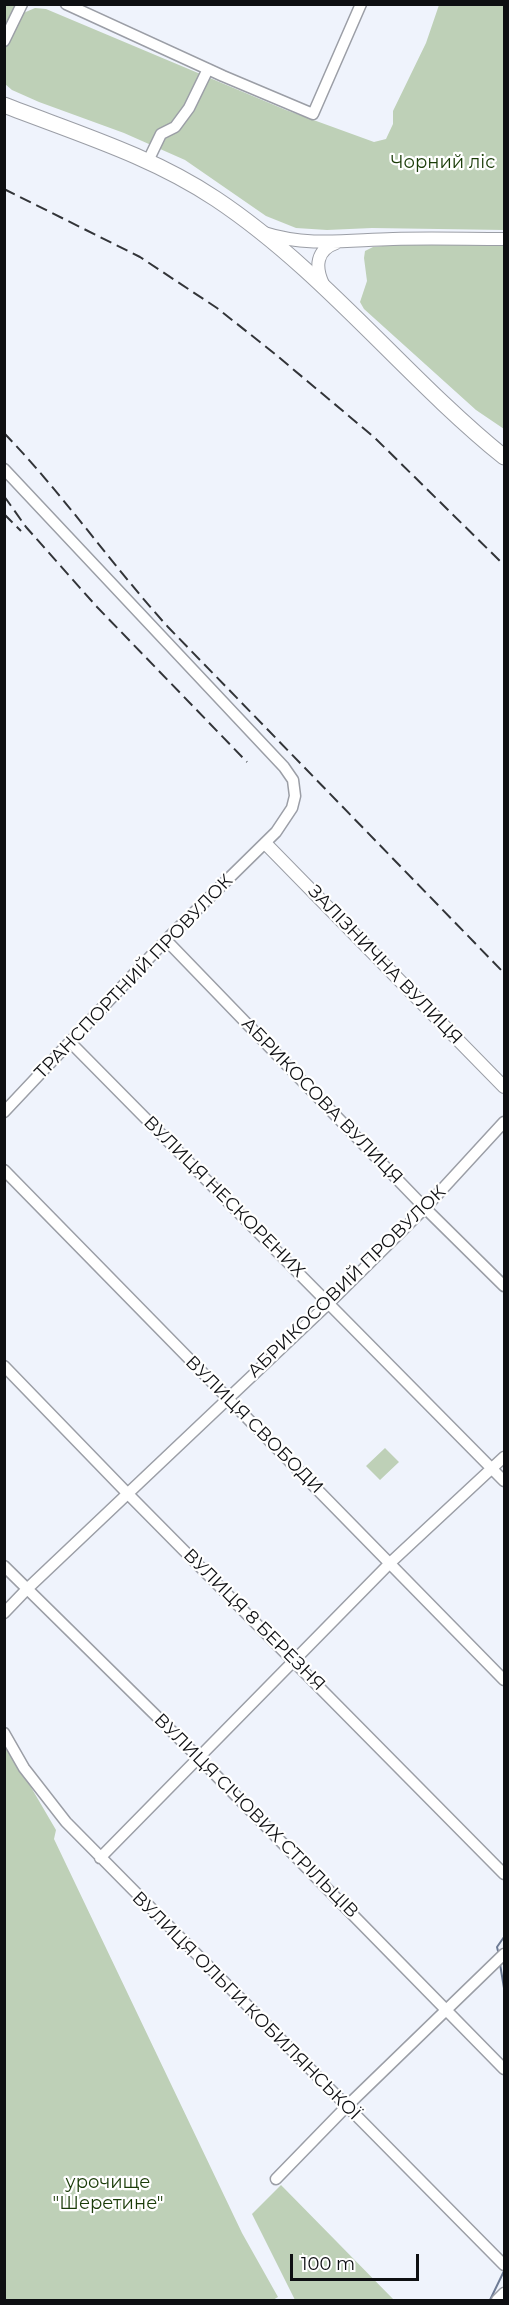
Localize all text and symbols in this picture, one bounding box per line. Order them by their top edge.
park label: Чорний ліс [391,152,495,174]
street label: ТРАНСПОРТНИЙ ПРОВУЛОК [30,870,238,1084]
street label: ЗАЛІЗНИЧНА ВУЛИЦЯ [303,881,467,1049]
street label: АБРИКОСОВА ВУЛИЦЯ [237,1013,407,1189]
street label: ВУЛИЦЯ НЕСКОРЕНИХ [139,1112,309,1282]
street label: АБРИКОСОВИЙ ПРОВУЛОК [243,1182,451,1382]
street label: ВУЛИЦЯ СВОБОДИ [181,1352,327,1498]
street label: ВУЛИЦЯ 8 БЕРЕЗНЯ [179,1545,329,1695]
street label: ВУЛИЦЯ СІЧОВИХ СТРІЛЬЦІВ [149,1709,363,1923]
street label: ВУЛИЦЯ ОЛЬГИ КОБИЛЯНСЬКОЇ [127,1887,365,2125]
park label: урочище "Шеретине" [52,2172,164,2214]
scale bar [293,2242,422,2280]
text: 100 m [301,2253,355,2275]

